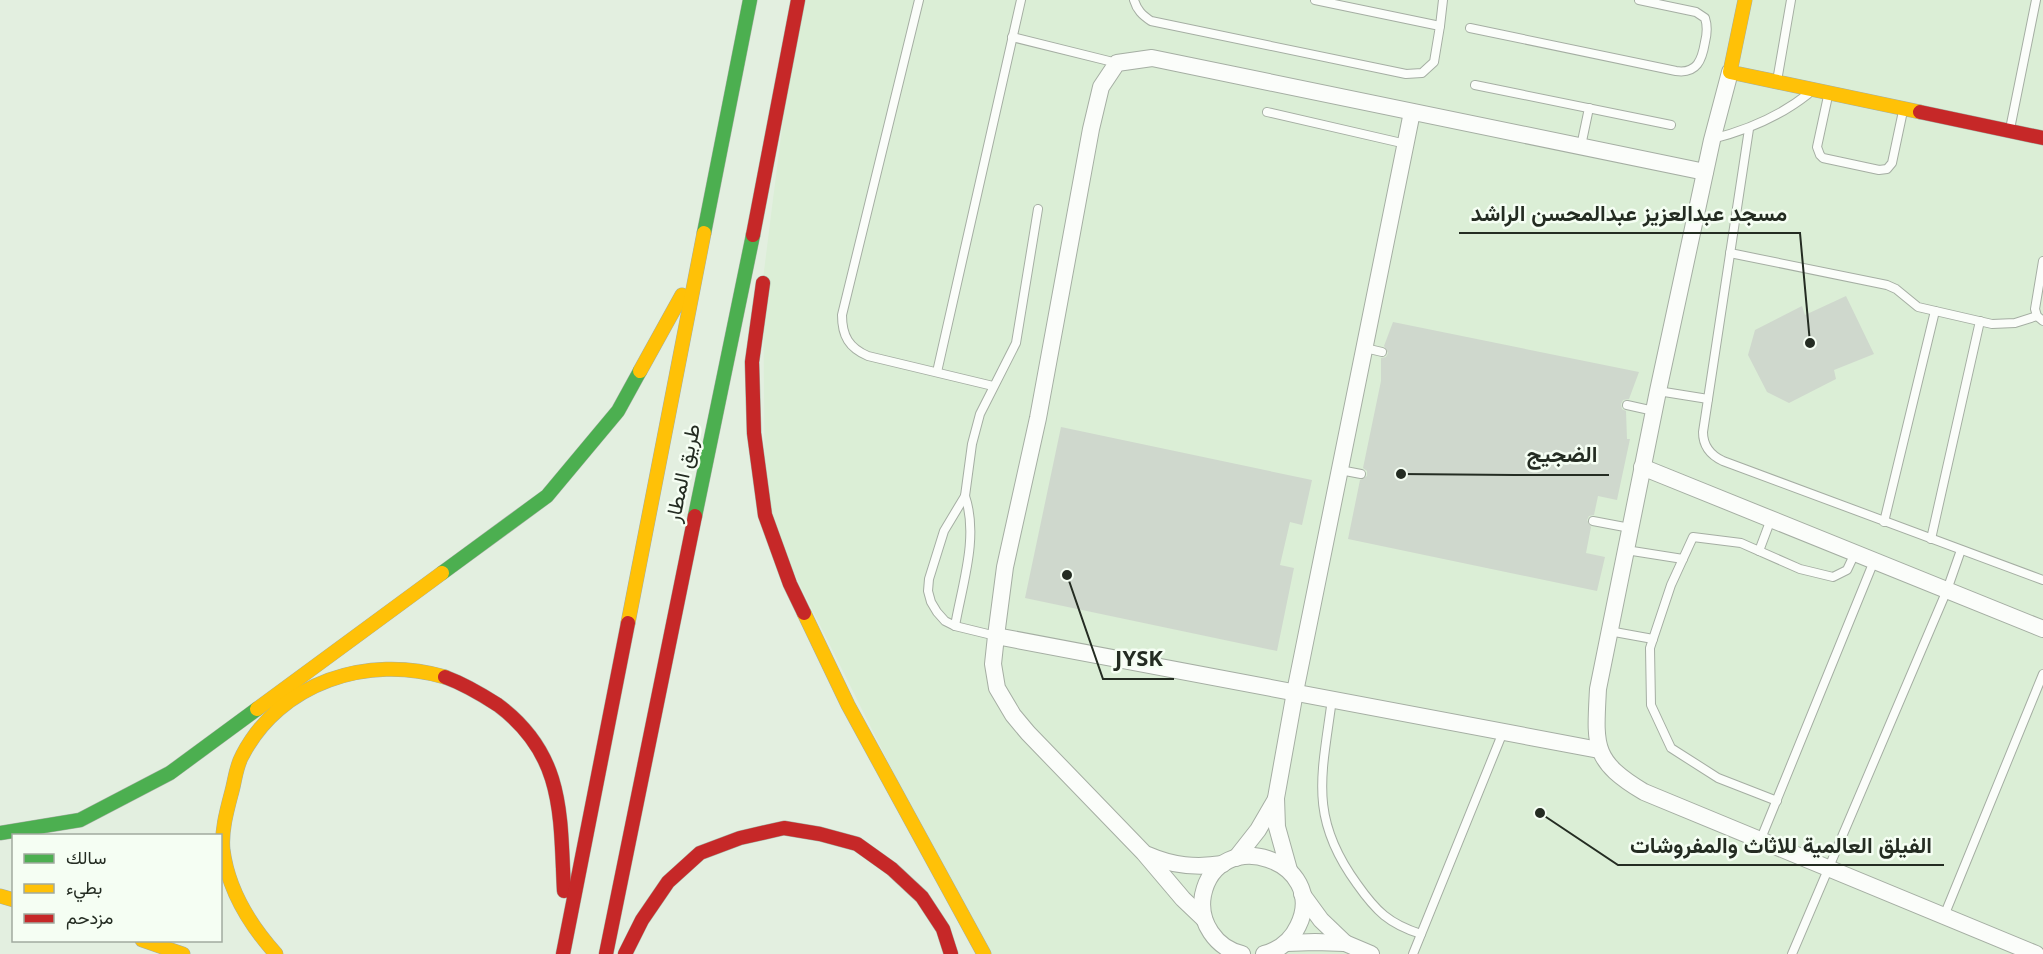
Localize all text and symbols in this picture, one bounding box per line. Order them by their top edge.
callout: مسجد عبدالعزيز عبدالمحسن الراشد [1459,193,1800,233]
text: مسجد عبدالعزيز عبدالمحسن الراشد [1471,197,1787,227]
street label: طريق المطار [658,421,706,525]
callout: الضجيج [1514,435,1609,475]
text: الضجيج [1527,438,1597,470]
callout: JYSK [1103,639,1174,679]
text: JYSK [1113,642,1163,672]
callout: الفيلق العالمية للاثاث والمفروشات [1618,825,1944,865]
text: الفيلق العالمية للاثاث والمفروشات [1630,829,1932,859]
legend [12,834,222,942]
text: سالك [66,845,106,869]
text: بطيء [66,875,102,903]
text: مزدحم [66,905,113,930]

